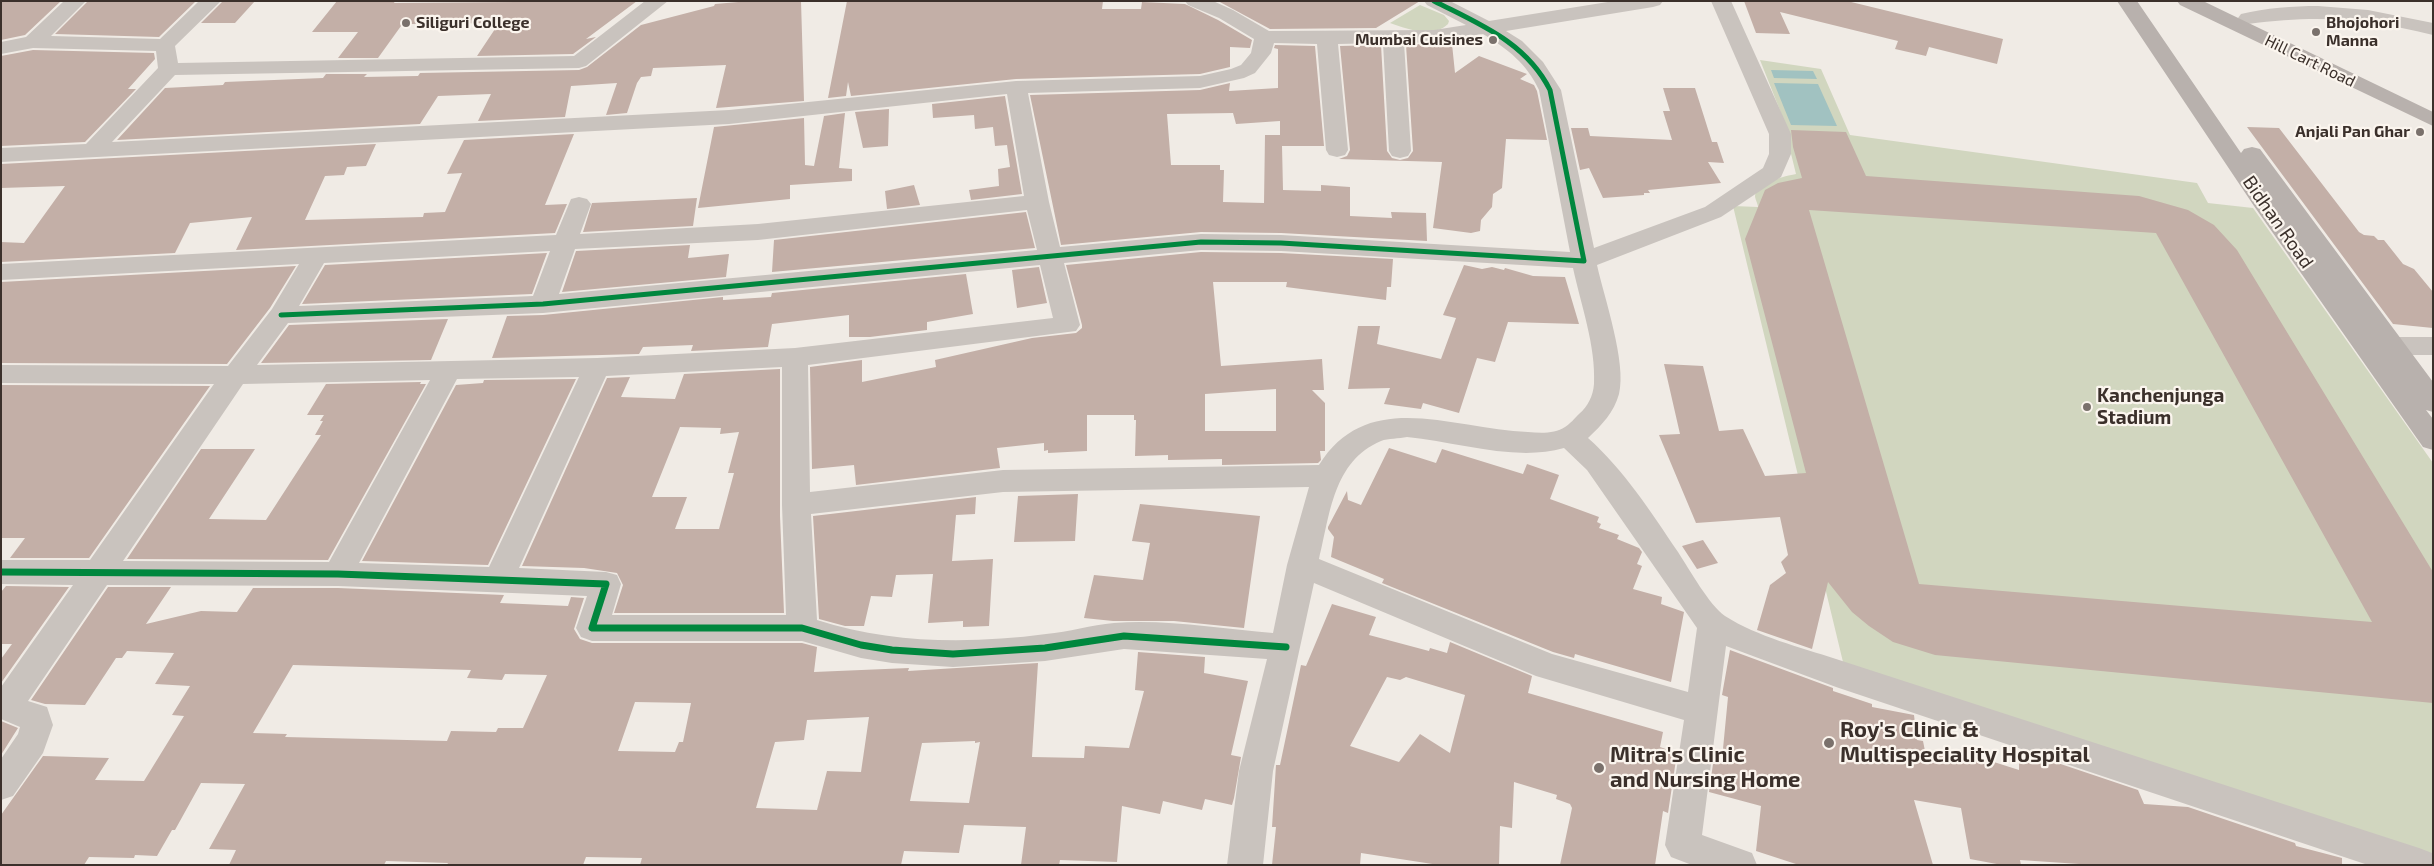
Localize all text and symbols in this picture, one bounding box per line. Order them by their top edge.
place label: Siliguri College [416,13,530,33]
place label: Bhojohori Manna [2326,13,2399,51]
marker: Siliguri College [400,17,412,29]
marker: Bhojohori Manna [2310,26,2322,38]
place label: Mumbai Cuisines [1355,30,1483,50]
street label: Hill Cart Road [2261,31,2359,91]
marker: Mumbai Cuisines [1487,34,1499,46]
place label: Anjali Pan Ghar [2295,122,2410,142]
marker: Anjali Pan Ghar [2414,126,2426,138]
street label: Bidhan Road [2238,171,2318,273]
place label: Kanchenjunga Stadium [2097,385,2224,429]
marker: Kanchenjunga Stadium [2081,401,2093,413]
place label: Roy's Clinic & Multispeciality Hospital [1840,717,2090,768]
marker: Roy's Clinic & Multispeciality Hospital [1822,736,1836,750]
place label: Mitra's Clinic and Nursing Home [1610,742,1800,794]
marker: Mitra's Clinic and Nursing Home [1592,761,1606,775]

